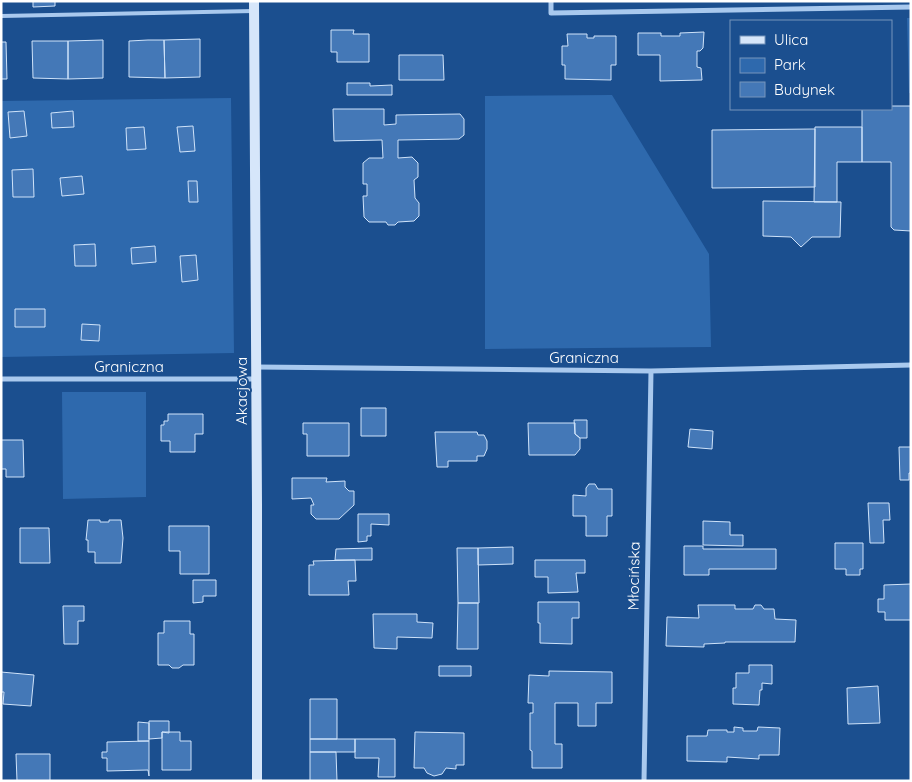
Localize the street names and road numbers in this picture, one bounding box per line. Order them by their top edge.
street label: Graniczna [549,348,619,367]
street label: Graniczna [94,357,164,376]
street label: Akacjowa [232,357,251,425]
street label: Młocińska [623,541,644,610]

